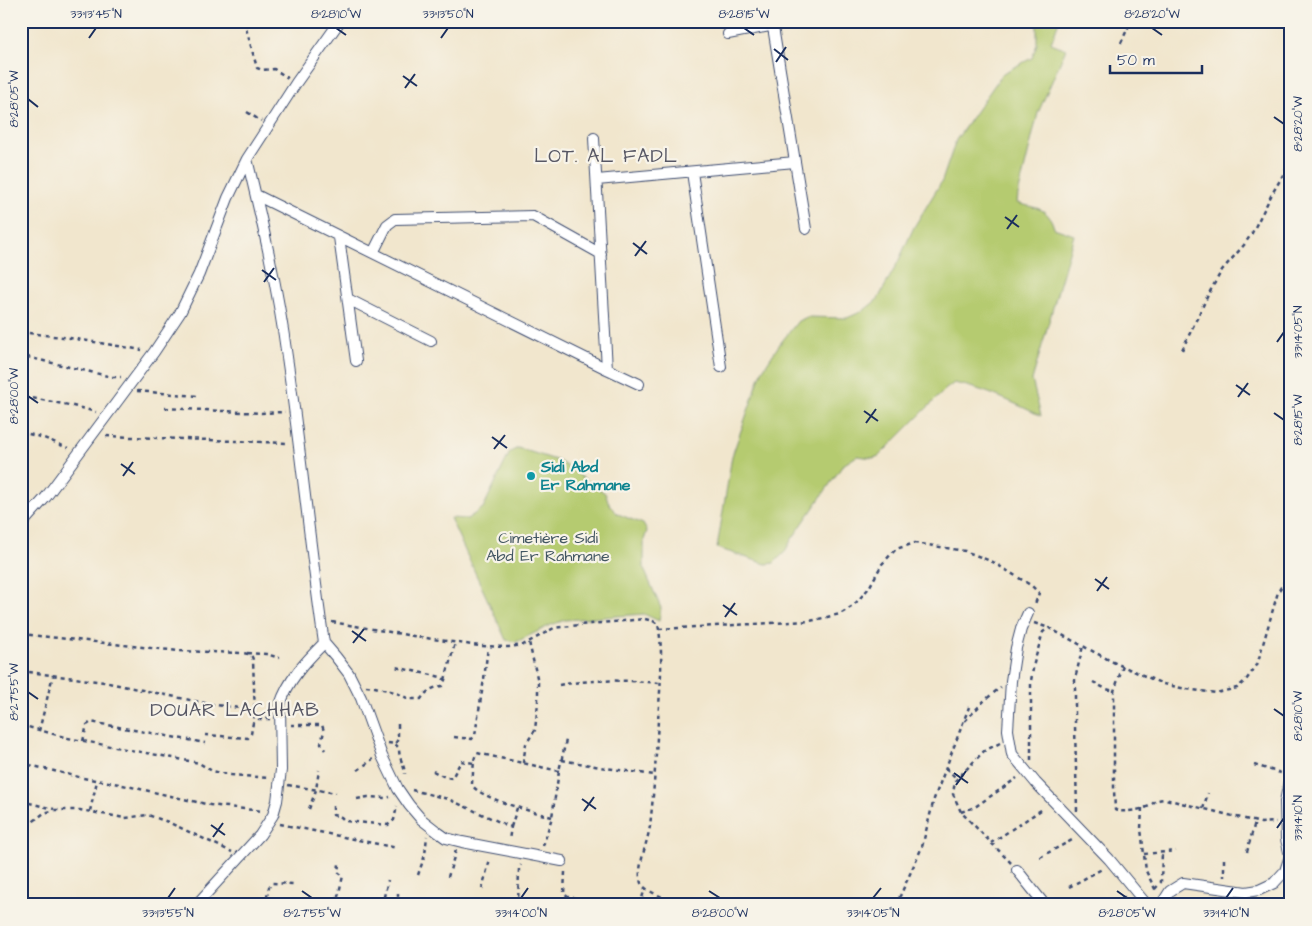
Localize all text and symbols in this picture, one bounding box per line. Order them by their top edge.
text: 33°13'45"N [70,6,122,23]
text: 8°28'10"W [311,6,362,23]
text: 33°13'50"N [423,6,474,23]
text: 8°28'15"W [718,6,770,23]
text: 8°28'20"W [1124,6,1180,23]
scale bar [1110,42,1202,74]
text: 50 m [1117,50,1155,71]
text: 8°28'05"W [6,70,23,128]
text: 8°28'20"W [1290,96,1307,152]
district label: LOT. AL FADL [534,143,678,170]
text: 33°14'05"N [1290,305,1307,358]
text: 8°28'00"W [6,367,23,424]
text: 8°28'15"W [1290,394,1307,446]
place label: Sidi Abd Er Rahmane [540,456,631,496]
marker: Sidi Abd Er Rahmane [525,470,537,482]
park label: Cimetière Sidi Abd Er Rahmane [486,527,610,567]
text: 8°27'55"W [6,662,23,721]
text: 8°28'10"W [1290,690,1307,741]
district label: DOUAR LACHHAB [150,697,320,724]
text: 33°14'10"N [1290,795,1307,841]
text: 33°13'55"N [142,905,194,922]
text: 8°27'55"W [283,905,342,922]
text: 33°14'00"N [495,905,547,922]
text: 8°28'00"W [692,905,749,922]
text: 33°14'05"N [847,905,900,922]
text: 8°28'05"W [1098,905,1156,922]
text: 33°14'10"N [1203,905,1249,922]

